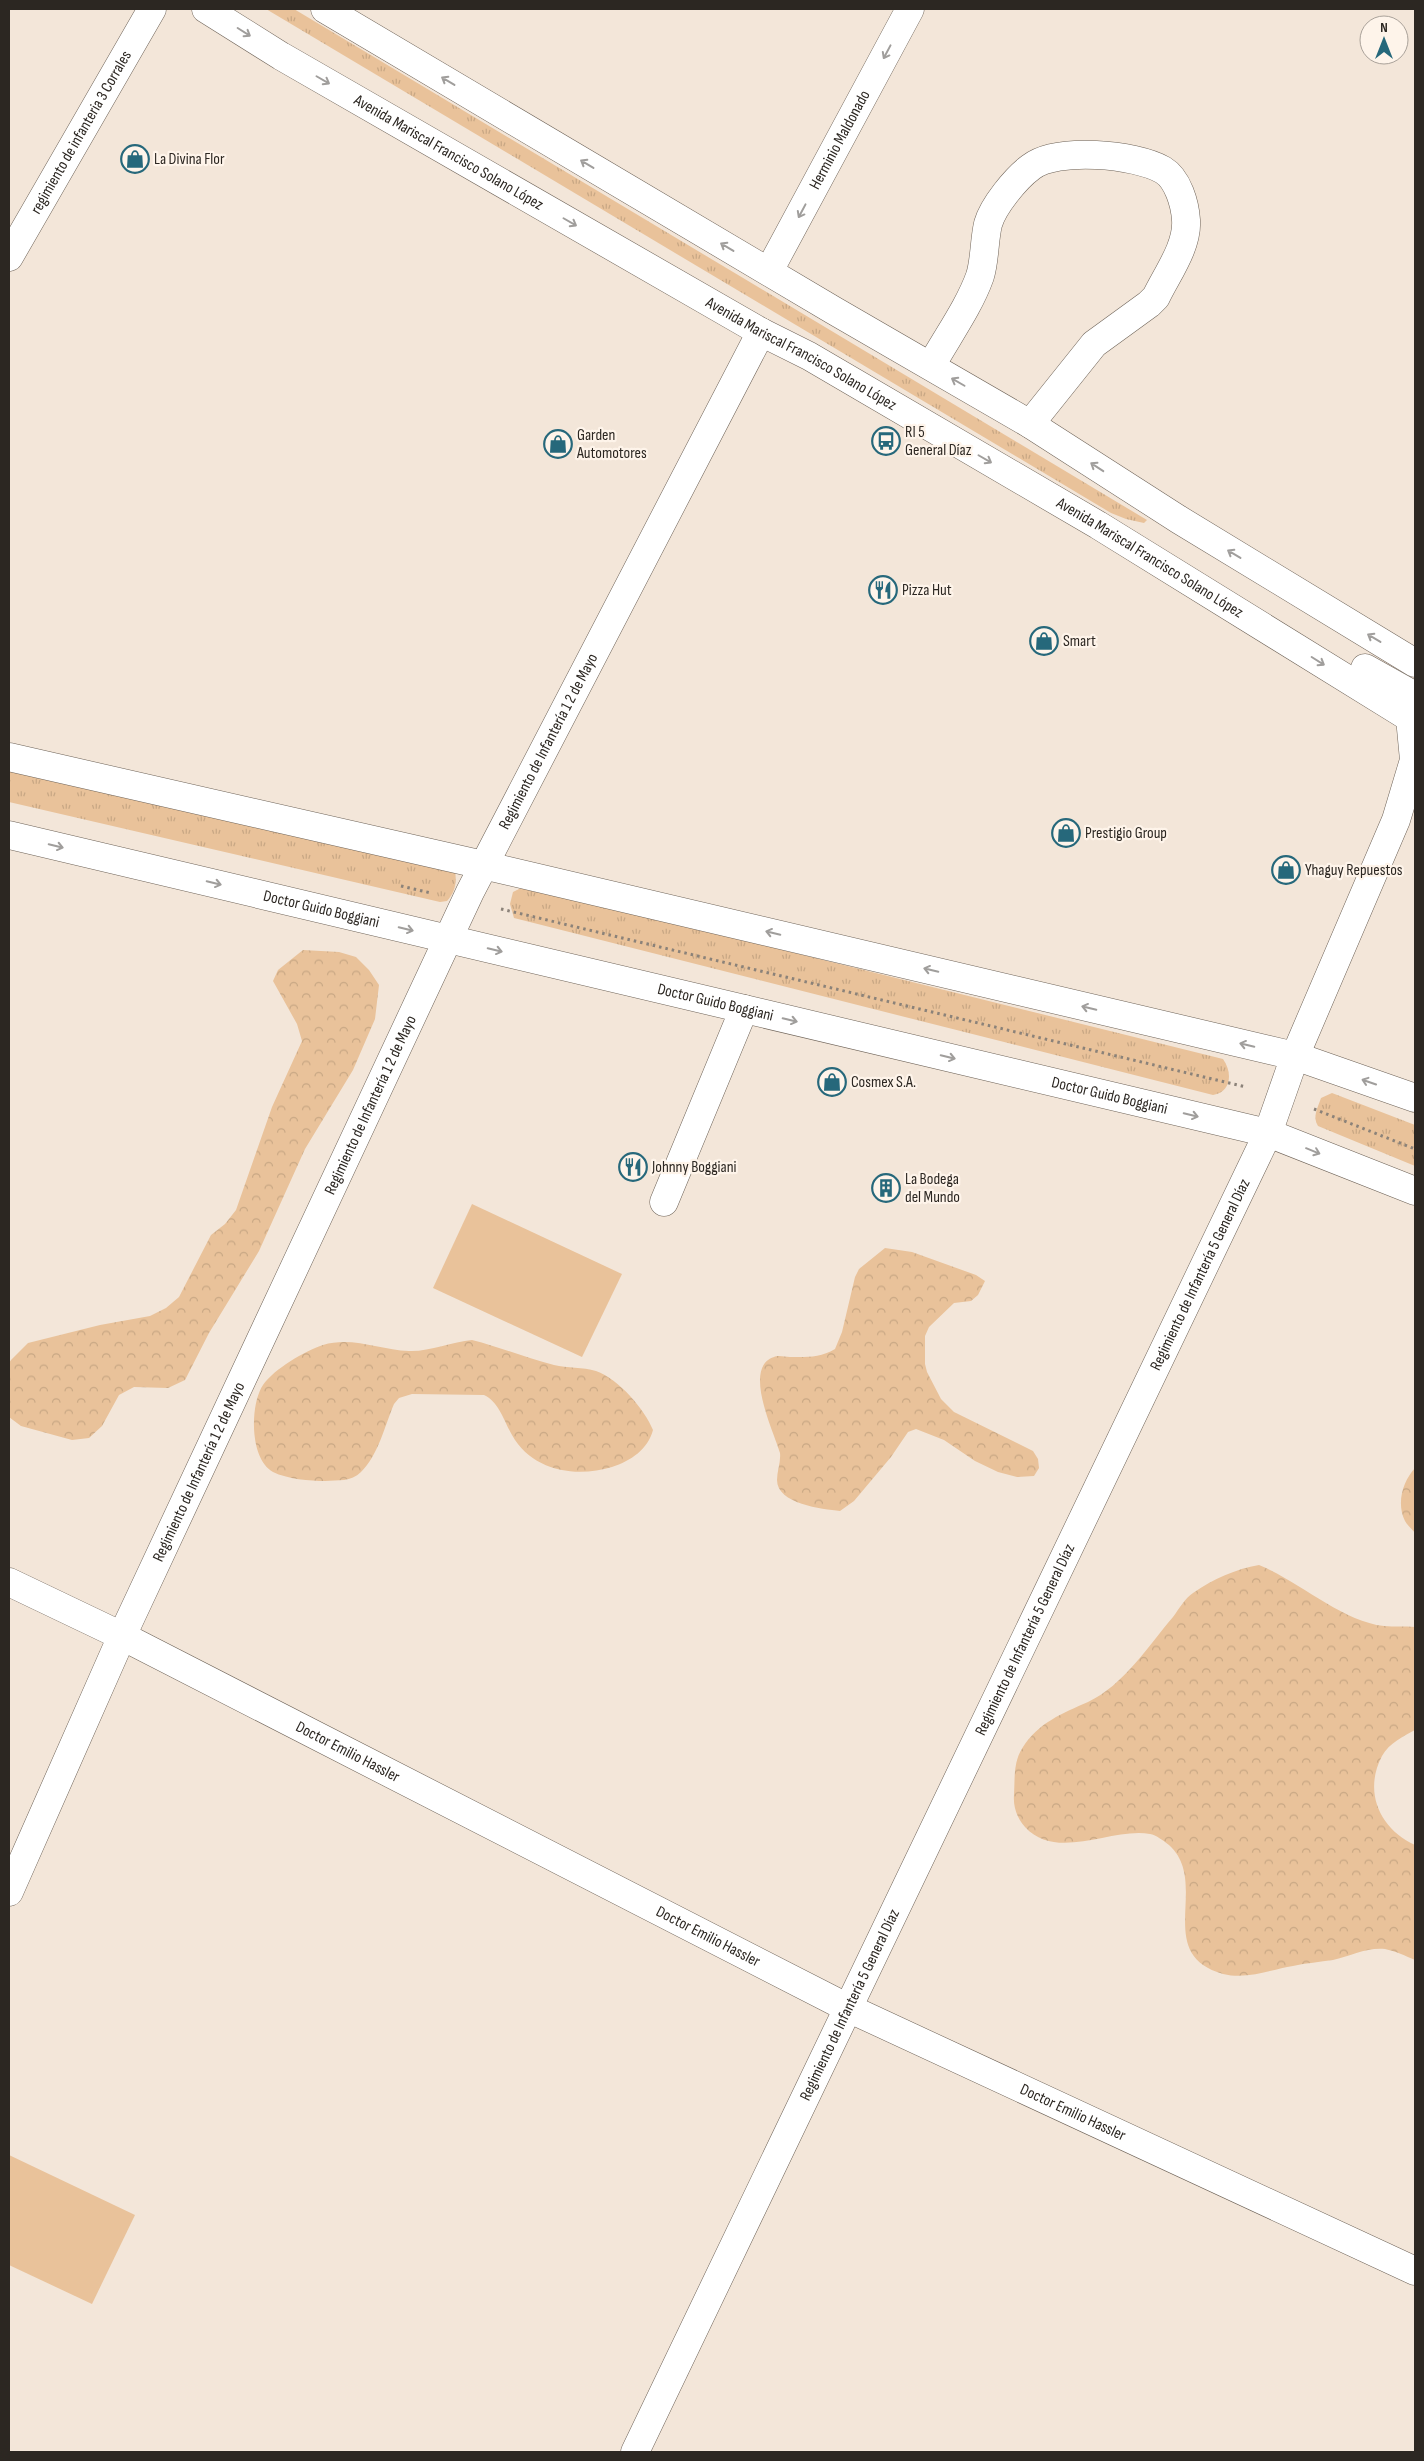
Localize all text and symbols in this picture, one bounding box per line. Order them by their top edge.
north arrow [1359,15,1409,65]
text: N [1380,19,1388,36]
one-way arrow [236,28,250,38]
one-way arrow [881,44,891,58]
street label: regimiento de infanteria 3 Corrales [26,47,136,217]
one-way arrow [316,75,331,85]
one-way arrow [441,76,455,86]
street label: Herminio Maldonado [805,87,874,193]
street label: Avenida Mariscal Francisco Solano López [350,90,547,214]
shop icon: La Divina Flor [120,144,150,174]
place label: La Divina Flor [154,150,225,169]
one-way arrow [581,158,595,168]
one-way arrow [797,203,807,218]
one-way arrow [562,218,577,228]
one-way arrow [721,241,735,251]
street label: Avenida Mariscal Francisco Solano López [702,292,900,415]
one-way arrow [951,377,966,387]
place label: RI 5 General Díaz [905,423,972,460]
place label: Garden Automotores [576,426,647,463]
bus stop icon: RI 5 General Díaz [871,426,901,456]
shop icon: Garden Automotores [543,429,573,459]
one-way arrow [977,454,991,464]
one-way arrow [1090,462,1104,472]
street label: Avenida Mariscal Francisco Solano López [1052,493,1247,622]
one-way arrow [1228,548,1242,558]
restaurant icon: Pizza Hut [868,575,898,605]
place label: Pizza Hut [902,581,952,600]
shop icon: Smart [1029,626,1059,656]
place label: Smart [1063,632,1096,651]
one-way arrow [1367,632,1381,642]
street label: Regimiento de Infantería 1 2 de Mayo [495,650,602,833]
one-way arrow [1311,657,1325,667]
shop icon: Prestigio Group [1051,818,1081,848]
place label: Prestigio Group [1085,824,1167,843]
one-way arrow [48,842,64,851]
shop icon: Yhaguy Repuestos [1271,855,1301,885]
place label: Yhaguy Repuestos [1305,861,1403,880]
one-way arrow [206,879,222,888]
street label: Doctor Guido Boggiani [262,886,381,932]
one-way arrow [398,925,414,934]
one-way arrow [765,928,781,937]
one-way arrow [487,946,503,955]
one-way arrow [924,965,940,974]
street label: Doctor Guido Boggiani [656,979,775,1025]
one-way arrow [1082,1003,1098,1012]
street label: Regimiento de Infantería 1 2 de Mayo [320,1012,420,1198]
one-way arrow [781,1016,797,1025]
one-way arrow [1240,1040,1256,1049]
one-way arrow [939,1053,955,1062]
shop icon: Cosmex S.A. [817,1067,847,1097]
place label: Cosmex S.A. [851,1073,916,1092]
street label: Doctor Guido Boggiani [1050,1073,1169,1118]
one-way arrow [1362,1077,1378,1086]
one-way arrow [1183,1111,1199,1120]
one-way arrow [1305,1146,1320,1156]
restaurant icon: Johnny Boggiani [618,1152,648,1182]
place label: Johnny Boggiani [651,1158,737,1177]
place label: La Bodega del Mundo [905,1170,960,1207]
building icon: La Bodega del Mundo [871,1173,901,1203]
street label: Regimiento de Infantería 5 General Díaz [1146,1176,1254,1373]
street label: Regimiento de Infantería 1 2 de Mayo [149,1379,249,1565]
street label: Regimiento de Infantería 5 General Díaz [971,1541,1079,1739]
street label: Doctor Emilio Hassler [293,1717,403,1786]
street label: Doctor Emilio Hassler [653,1902,764,1971]
street label: Regimiento de Infantería 5 General Díaz [796,1906,904,2104]
street label: Doctor Emilio Hassler [1017,2080,1129,2145]

